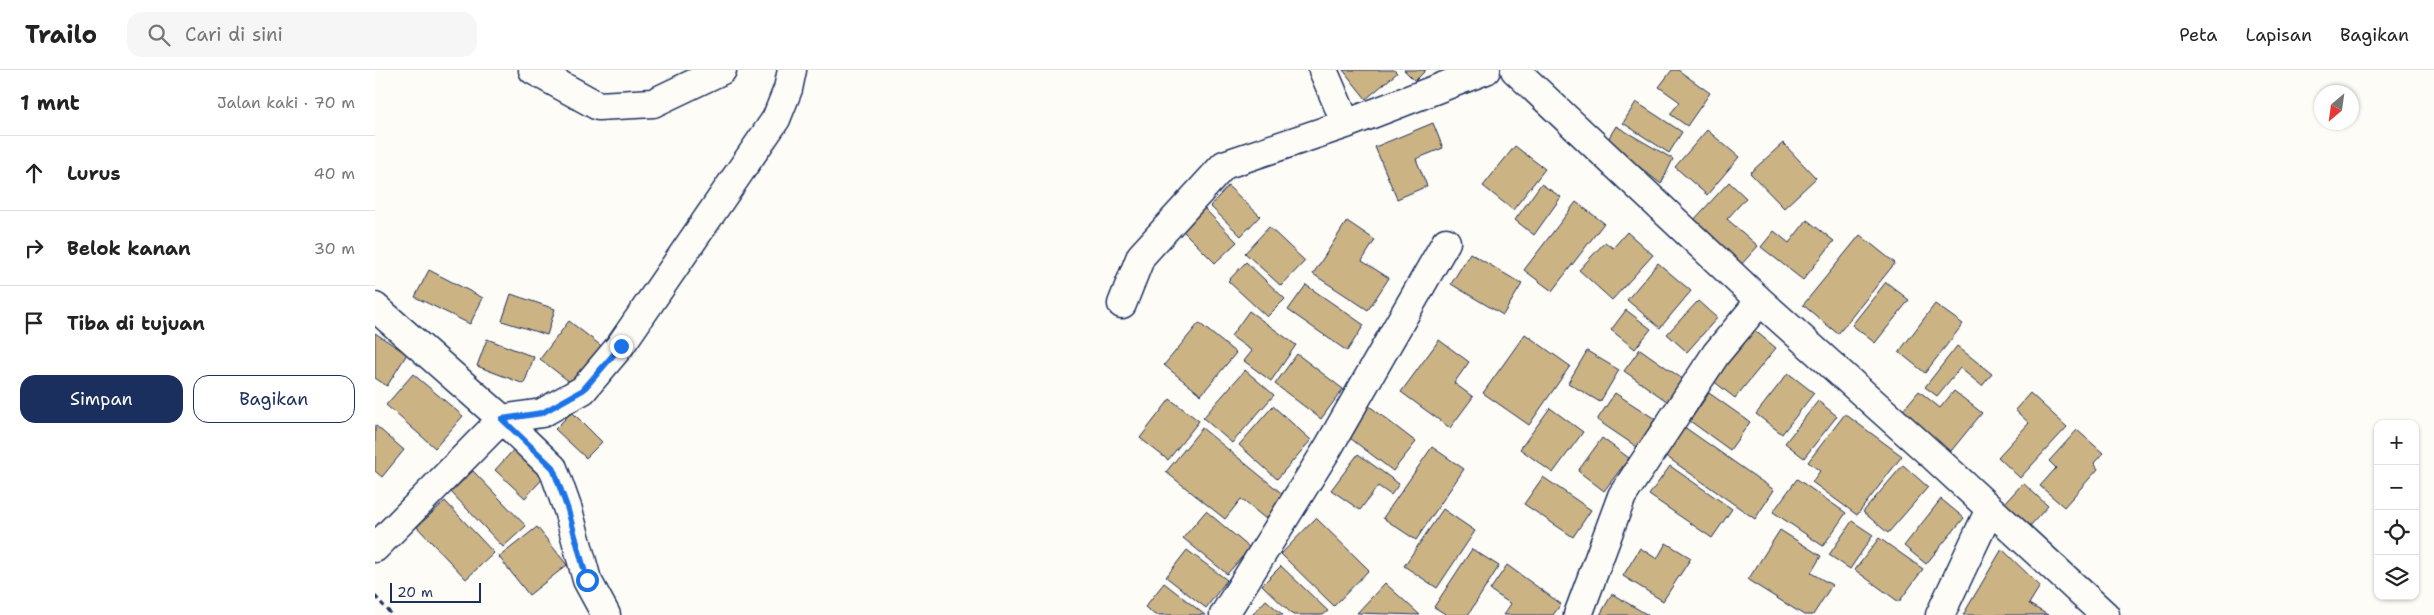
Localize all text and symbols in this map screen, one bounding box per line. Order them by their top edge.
search box [127,12,477,57]
text: Trailo [25,19,97,51]
icon: search [145,21,173,49]
text: Cari di sini [185,22,283,47]
text: Peta [2179,23,2218,47]
text: Lapisan [2246,23,2312,47]
text: Bagikan [2340,23,2409,47]
north arrow [2314,85,2359,130]
text: 1 mnt [20,89,80,117]
text: Jalan kaki · 70 m [217,92,355,113]
icon: ahead [20,159,48,187]
text: Lurus [67,161,121,186]
text: 40 m [313,163,355,184]
icon: right [20,234,48,262]
text: Belok kanan [67,236,191,261]
text: 30 m [314,238,355,259]
icon: arrive [20,309,48,337]
text: Tiba di tujuan [67,311,205,336]
route end [610,335,633,358]
button: Simpan [20,375,183,423]
button: Bagikan [193,375,355,423]
map controls [2374,420,2419,600]
button: + [2374,420,2419,465]
button: − [2374,465,2419,510]
button: locate [2374,510,2419,555]
button: layers [2374,555,2419,600]
route start [576,569,599,592]
scale bar [390,580,481,603]
text: 20 m [397,583,433,601]

